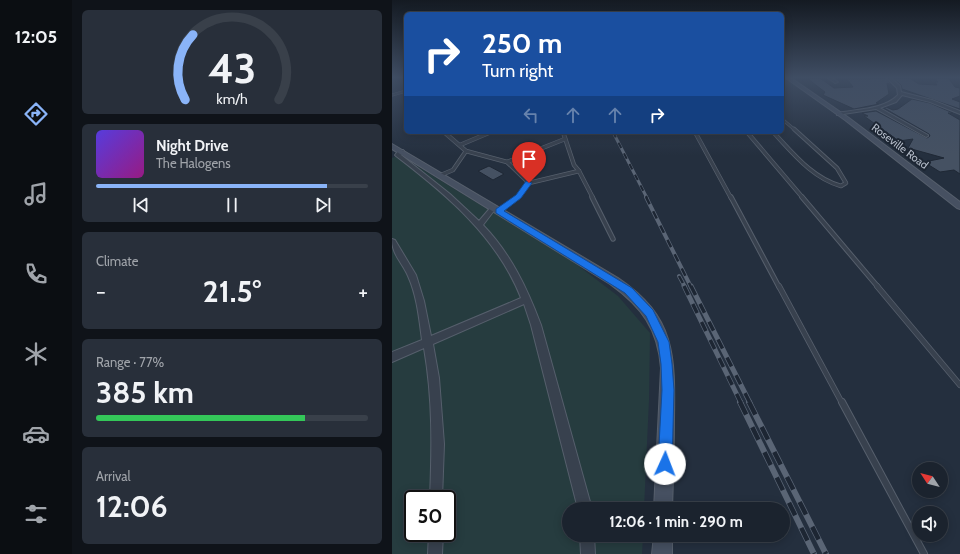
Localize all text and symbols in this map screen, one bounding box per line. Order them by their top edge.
text: 12:05 [15,26,57,48]
text: 250 m [482,26,562,60]
icon: right [416,28,468,80]
text: 43 [208,43,256,93]
text: Turn right [482,60,553,82]
text: km/h [216,90,248,108]
icon: directions [22,100,50,128]
icon: left [520,104,542,126]
icon: ahead [562,104,584,126]
icon: ahead [604,104,626,126]
icon: right [646,104,668,126]
street label: Roseville Road [869,120,931,172]
text: Night Drive [156,137,229,155]
pin [512,142,546,183]
icon: arrive [518,148,540,170]
text: The Halogens [156,155,231,171]
icon: music [22,180,50,208]
icon: previous [130,194,152,216]
icon: pause [221,194,243,216]
icon: next [312,194,334,216]
text: Climate [96,253,138,269]
icon: phone [22,260,50,288]
text: 21.5° [203,273,261,310]
text: − [96,278,106,305]
text: + [358,278,368,305]
icon: climate [22,340,50,368]
text: Range · 77% [96,354,164,370]
text: 385 km [96,374,194,411]
icon: car [22,420,50,448]
position arrow [644,443,686,485]
north arrow [912,462,948,498]
map controls [912,462,948,542]
text: Arrival [96,468,131,484]
text: 12:06 [96,488,168,525]
speed limit sign: 50 [404,490,456,542]
icon: filters [22,500,50,528]
button: sound [912,506,948,542]
text: 12:06 · 1 min · 290 m [609,513,743,531]

